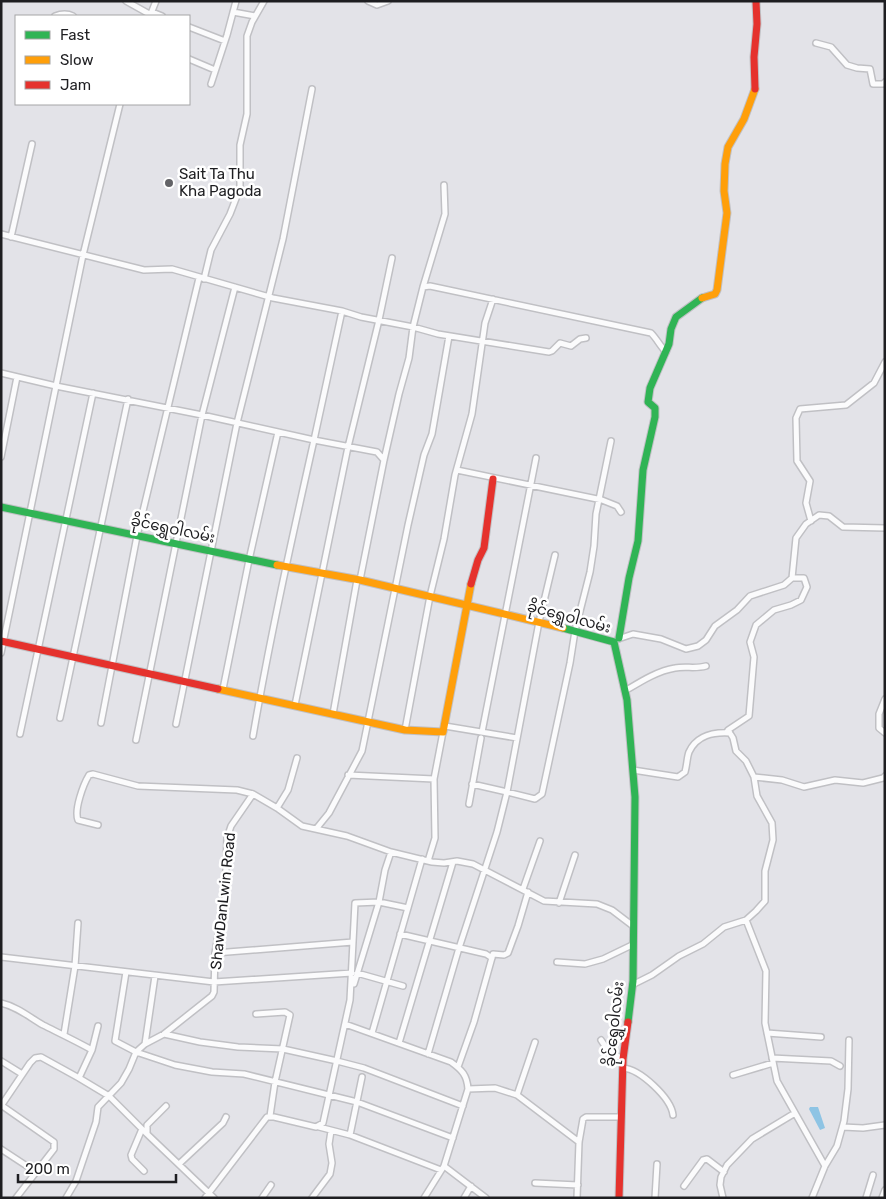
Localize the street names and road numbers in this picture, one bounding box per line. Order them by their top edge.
street label: ခိုင်ရွှေဝါလမ်း [129,510,217,550]
street label: ခိုင်ရွှေဝါလမ်း [524,596,613,640]
street label: ShawDanLwin Road [207,831,239,971]
street label: ခိုင်ရွှေဝါလမ်း [600,980,630,1068]

